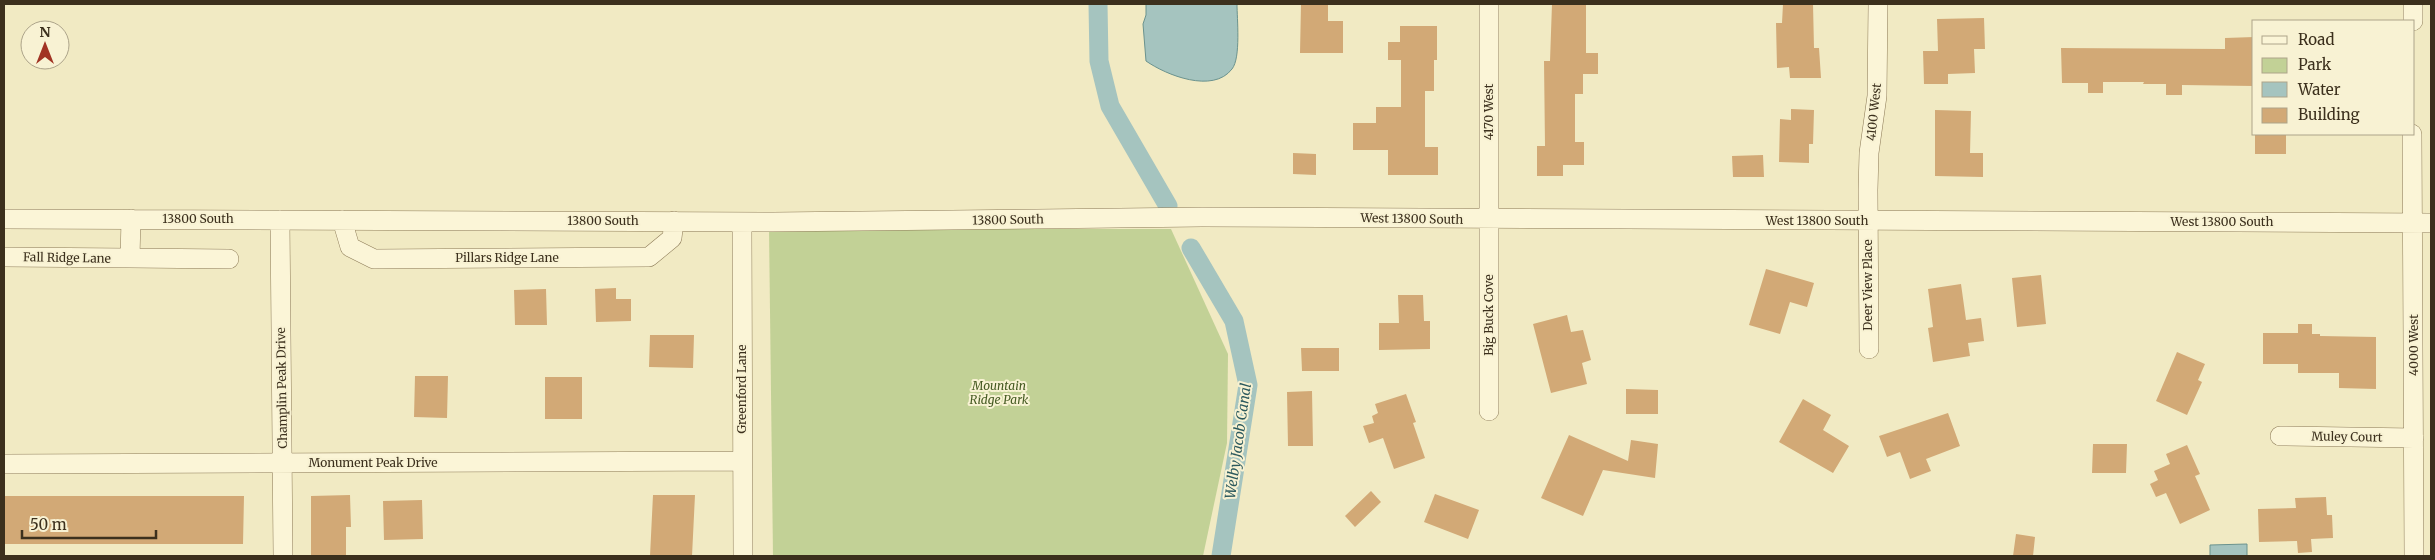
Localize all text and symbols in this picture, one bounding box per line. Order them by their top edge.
north arrow [20,20,70,70]
legend [2252,20,2415,135]
text: N [39,23,51,41]
text: Road [2298,30,2334,49]
text: Park [2298,55,2332,74]
text: Water [2297,80,2341,99]
street label: 4100 West [1863,82,1884,142]
street label: 4170 West [1481,83,1496,140]
text: Building [2298,105,2360,124]
street label: West 13800 South [1360,210,1464,227]
street label: 13800 South [162,211,234,226]
street label: 13800 South [972,211,1044,228]
street label: 13800 South [567,213,639,228]
street label: West 13800 South [1765,213,1868,228]
street label: West 13800 South [2170,214,2273,229]
street label: Deer View Place [1860,239,1875,331]
street label: Fall Ridge Lane [23,249,111,266]
street label: Pillars Ridge Lane [455,250,559,265]
street label: Big Buck Cove [1481,274,1496,356]
street label: 4000 West [2406,314,2421,376]
street label: Champlin Peak Drive [273,327,290,449]
street label: Greenford Lane [734,344,749,434]
park label: Mountain Ridge Park [970,378,1029,407]
water label: Welby Jacob Canal [1221,382,1255,500]
street label: Muley Court [2311,428,2383,445]
street label: Monument Peak Drive [308,455,438,470]
scale bar [22,508,156,540]
text: 50 m [30,515,67,534]

